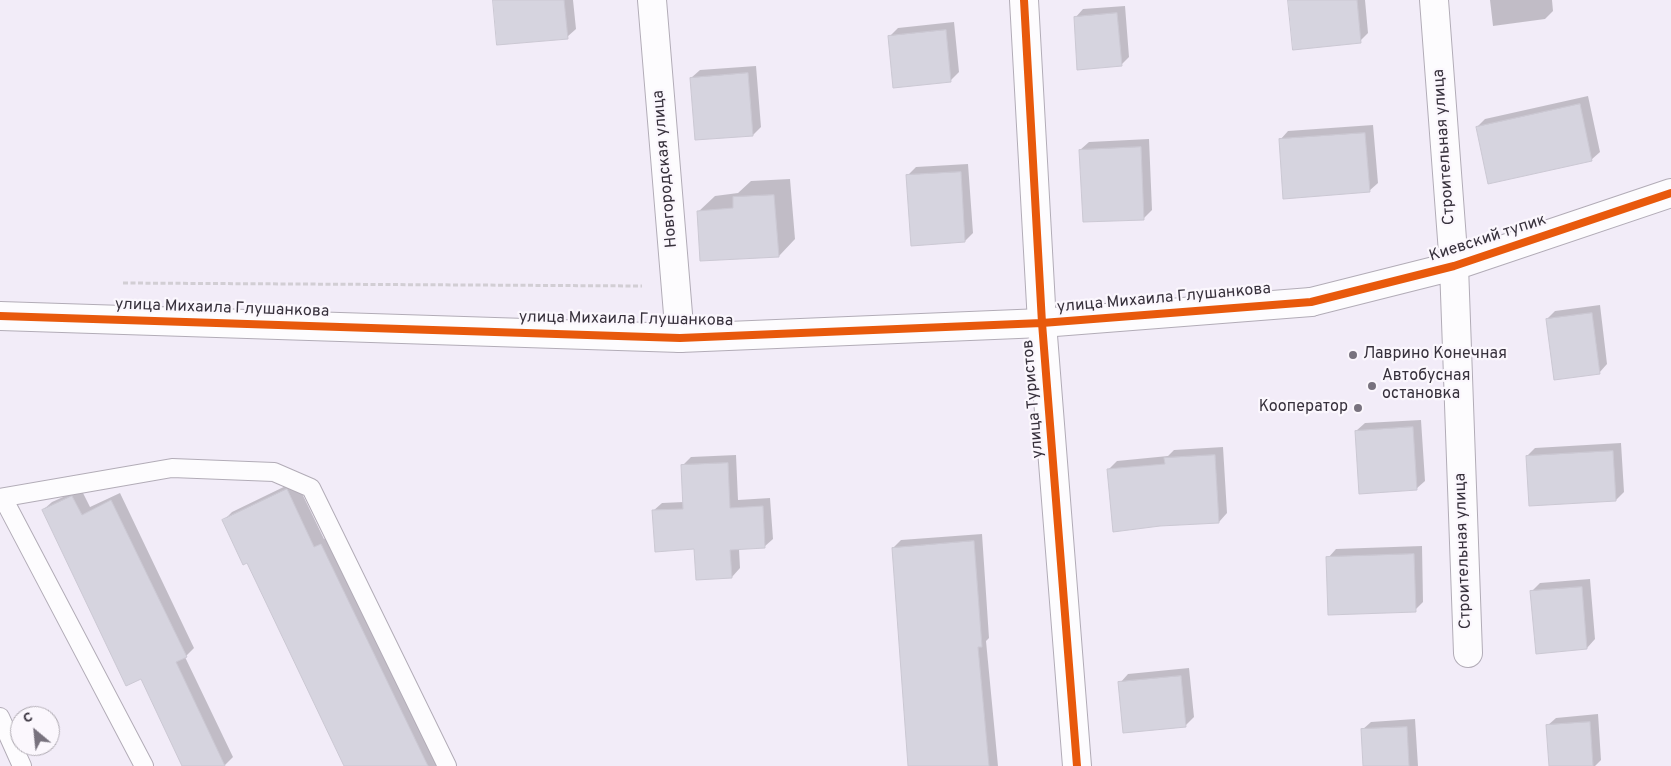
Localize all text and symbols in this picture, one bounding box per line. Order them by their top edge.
street label: Строительная улица [1430,68,1460,226]
street label: Новгородская улица [650,89,682,249]
street label: Киевский тупик [1427,211,1549,267]
street label: улица Михаила Глушанкова [1056,280,1272,318]
street label: улица Михаила Глушанкова [114,296,330,322]
street label: улица Михаила Глушанкова [519,309,733,331]
street label: улица Туристов [1019,339,1049,459]
place label: Лаврино Конечная [1363,345,1507,365]
marker: Лаврино Конечная [1347,349,1359,361]
place label: Автобусная остановка [1382,367,1471,405]
marker: Автобусная остановка [1366,380,1378,392]
place label: Кооператор [1259,398,1348,418]
marker: Кооператор [1352,402,1364,414]
street label: Строительная улица [1452,473,1476,629]
north arrow [10,706,60,756]
text: С [20,709,36,728]

